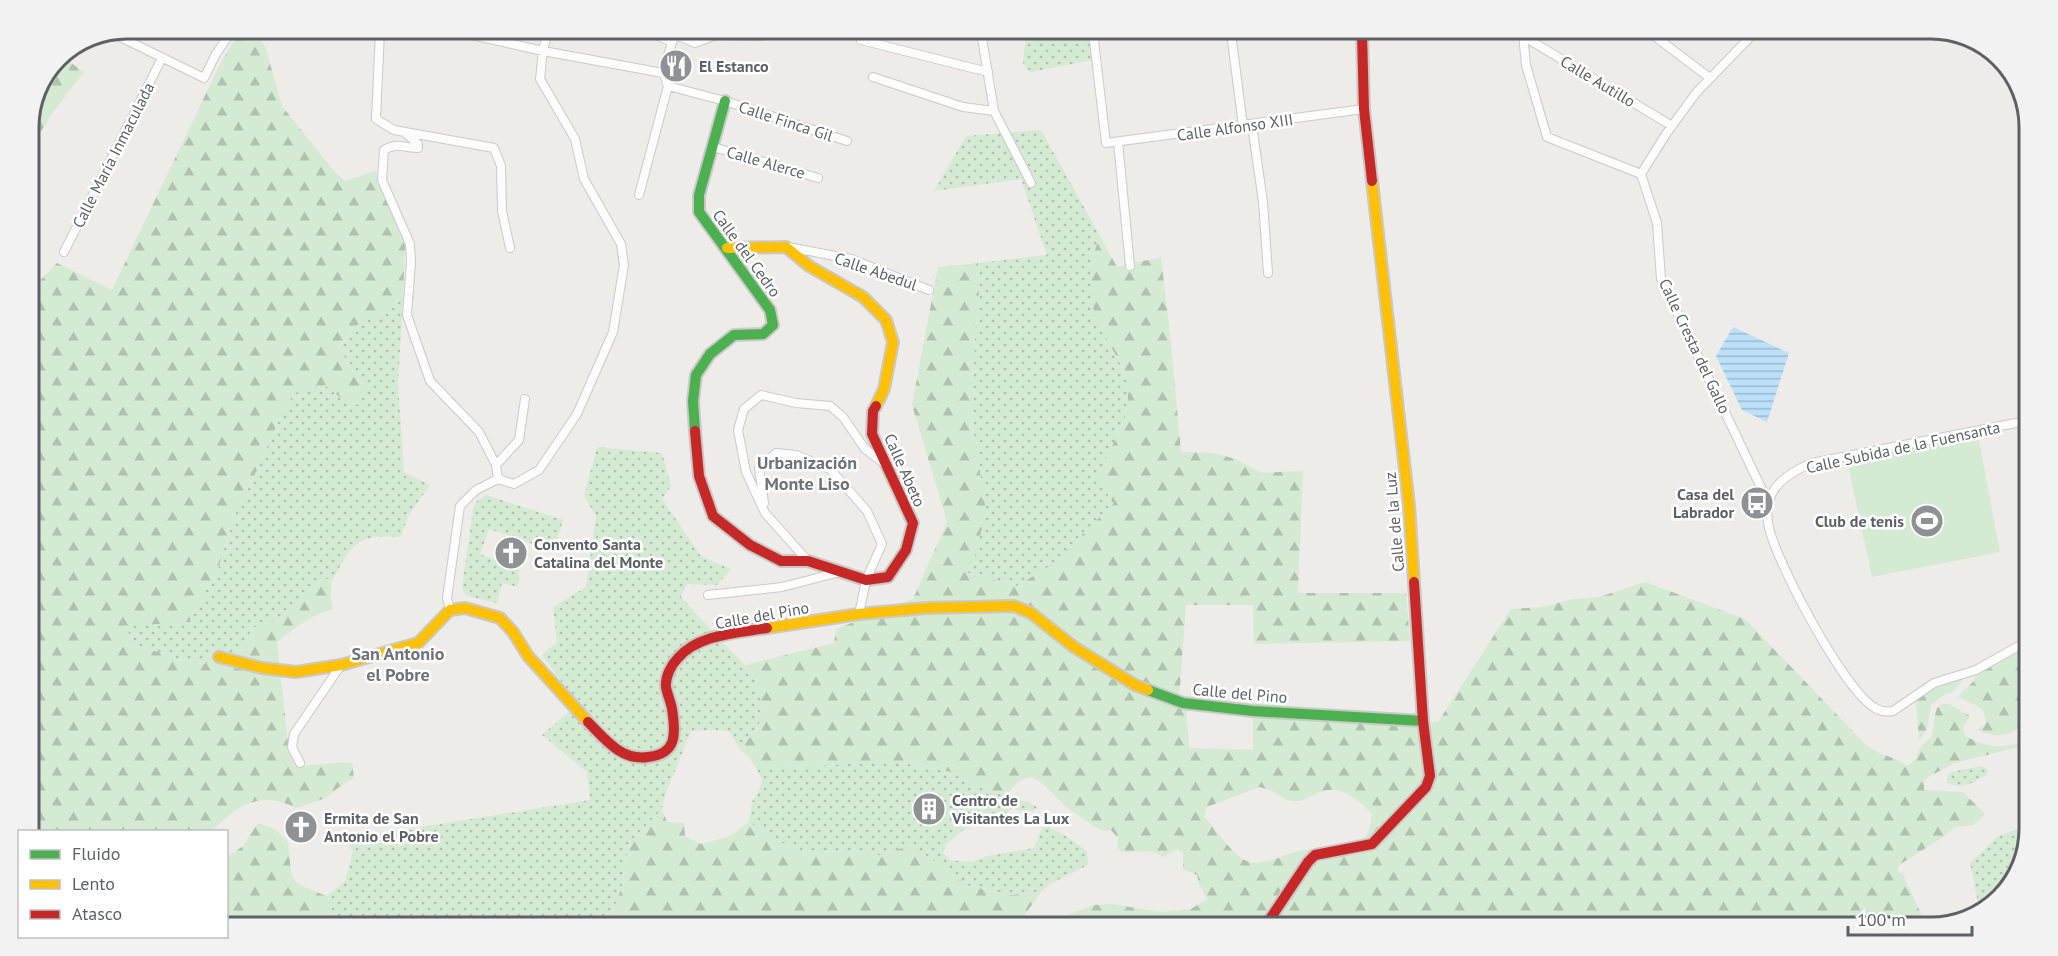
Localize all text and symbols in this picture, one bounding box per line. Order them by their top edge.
restaurant icon: El Estanco [658,48,694,84]
street label: Calle Autillo [1557,51,1639,111]
place label: El Estanco [699,56,769,76]
street label: Calle María Inmaculada [68,79,158,231]
street label: Calle Finca Gil [736,96,836,146]
street label: Calle Alfonso XIII [1176,109,1294,145]
street label: Calle Alerce [725,141,807,183]
street label: Calle del Cedro [708,205,786,301]
street label: Calle Abedul [832,248,920,295]
street label: Calle Cresta del Gallo [1655,275,1735,417]
street label: Calle Subida de la Fuensanta [1804,417,2002,477]
street label: Calle Abeto [880,430,930,510]
district label: Urbanización Monte Liso [757,451,857,495]
street label: Calle de la Luz [1380,471,1408,573]
place label: Casa del Labrador [1673,484,1734,522]
bus stop icon: Casa del Labrador [1739,485,1775,521]
sports icon: Club de tenis [1909,503,1945,539]
place label: Club de tenis [1815,511,1904,531]
place label: Convento Santa Catalina del Monte [534,534,663,572]
church icon: Convento Santa Catalina del Monte [493,535,529,571]
street label: Calle del Pino [714,597,810,633]
district label: San Antonio el Pobre [352,642,445,686]
street label: Calle del Pino [1192,679,1288,707]
place label: Centro de Visitantes La Lux [951,790,1070,828]
building icon: Centro de Visitantes La Lux [911,791,947,827]
place label: Ermita de San Antonio el Pobre [324,808,439,846]
church icon: Ermita de San Antonio el Pobre [283,809,319,845]
legend [18,830,228,938]
text: Fluido [72,842,120,865]
text: Lento [72,872,115,895]
scale bar [1848,899,1972,937]
text: Atasco [72,902,122,925]
text: 100 m [1857,908,1906,931]

